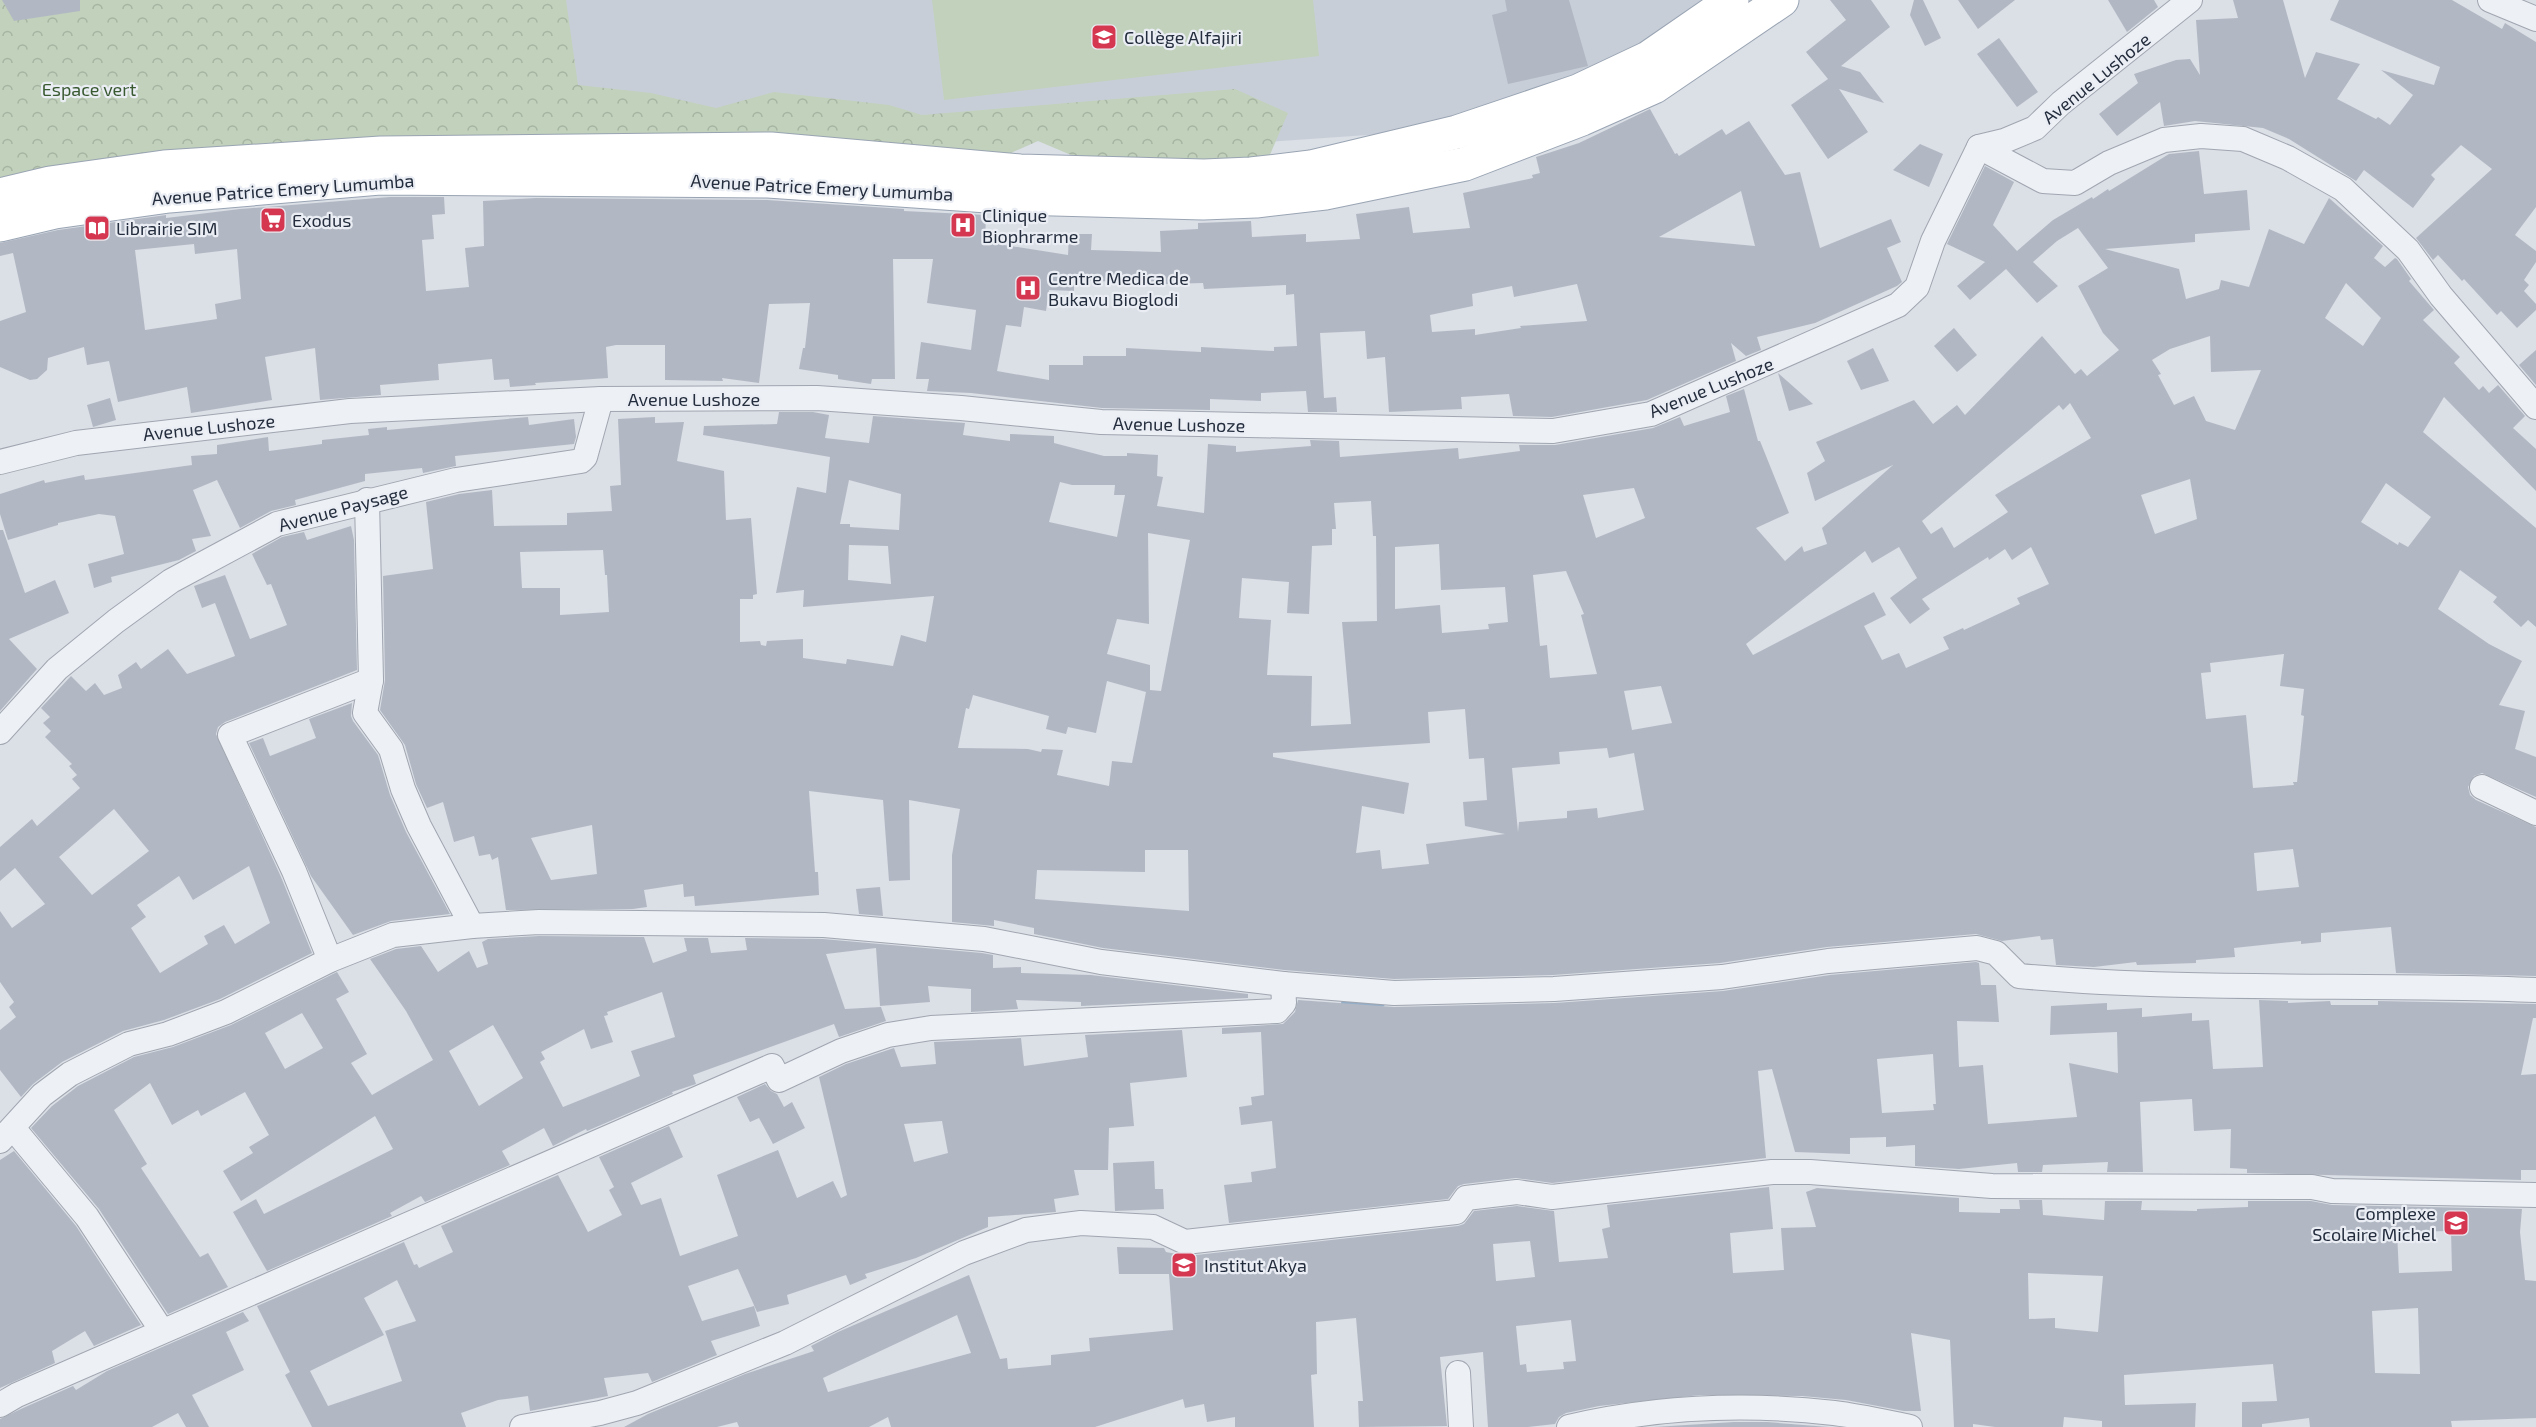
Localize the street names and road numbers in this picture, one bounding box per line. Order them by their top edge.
street label: Avenue Lushoze [2038,28,2154,128]
street label: Avenue Patrice Emery Lumumba [151,169,415,209]
street label: Avenue Patrice Emery Lumumba [690,169,954,205]
street label: Avenue Lushoze [1645,352,1777,422]
street label: Avenue Lushoze [628,388,760,410]
street label: Avenue Lushoze [142,409,276,445]
street label: Avenue Lushoze [1113,412,1245,436]
street label: Avenue Paysage [276,480,410,536]

